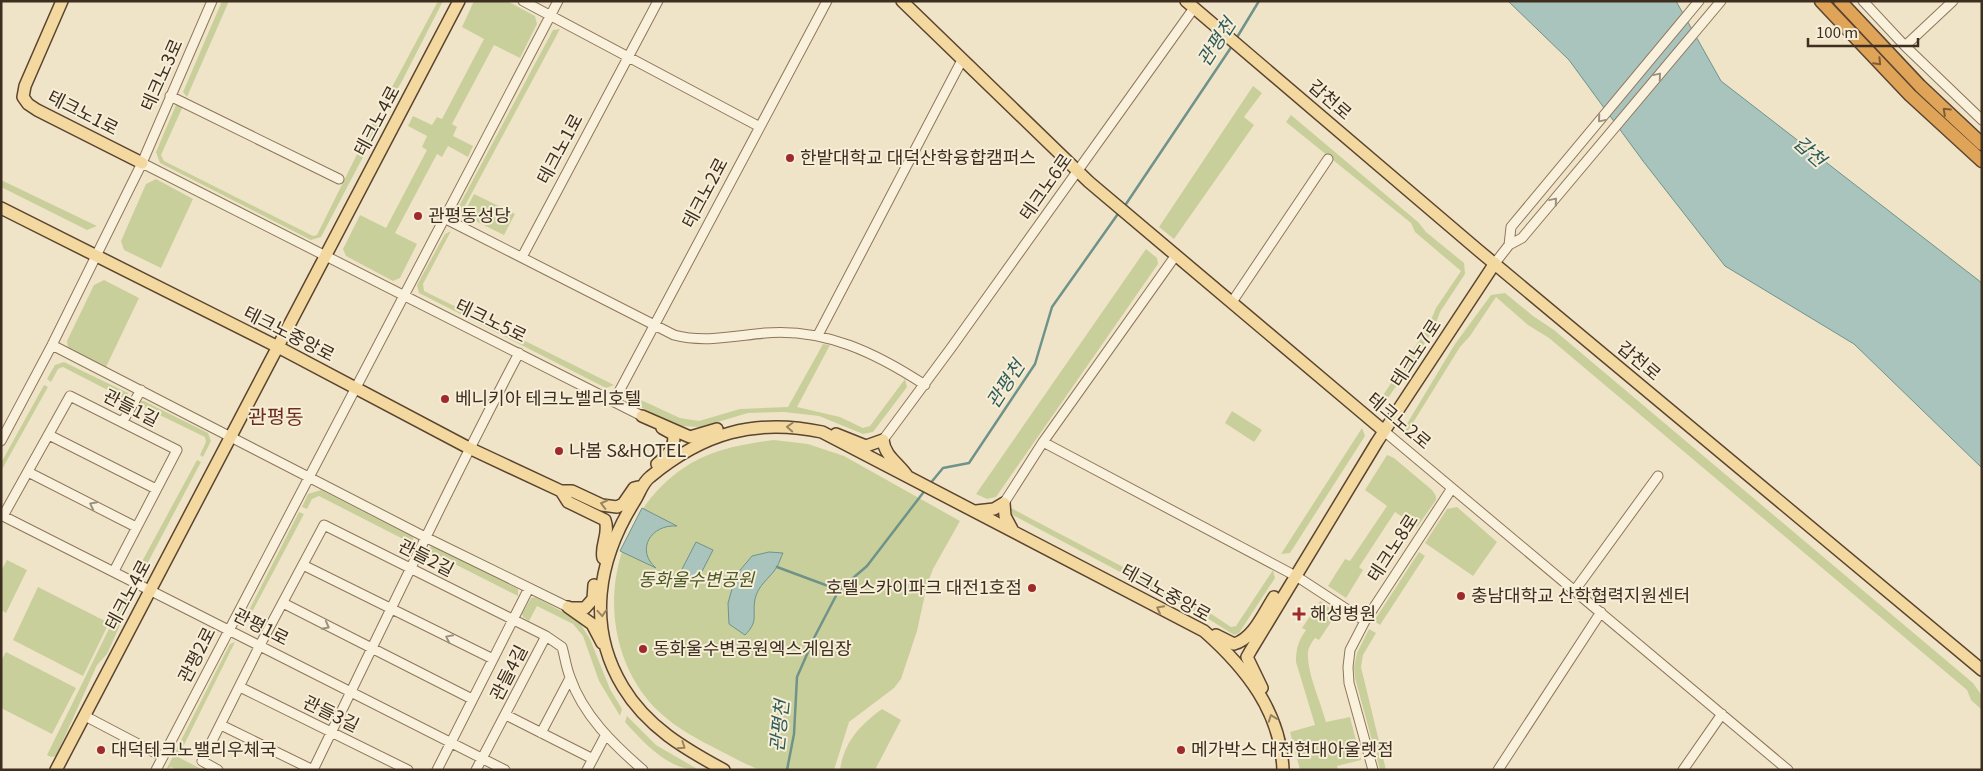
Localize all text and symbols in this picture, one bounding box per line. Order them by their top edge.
water label: 관평천 [1189,11,1241,71]
scale bar [1808,15,1918,47]
text: 100 m [1816,21,1858,42]
street label: 테크노3로 [133,34,188,114]
one-way arrow [1872,56,1881,65]
street label: 갑천로 [1304,72,1359,125]
one-way arrow [1653,73,1662,82]
street label: 테크노4로 [346,80,405,160]
street label: 테크노1로 [44,82,124,140]
street label: 테크노1로 [529,108,588,188]
one-way arrow [1942,108,1951,117]
one-way arrow [1597,114,1606,123]
water label: 갑천 [1789,128,1834,173]
place label: 한밭대학교 대덕산학융합캠퍼스 [800,143,1036,169]
street label: 테크노6로 [1012,147,1077,225]
street label: 테크노2로 [674,152,733,232]
marker: 한밭대학교 대덕산학융합캠퍼스 [784,152,796,164]
one-way arrow [1548,197,1557,206]
place label: 관평동성당 [428,201,511,227]
marker: 관평동성당 [412,210,424,222]
street label: 테크노5로 [452,291,532,348]
street label: 테크노중앙로 [240,298,340,366]
street label: 테크노7로 [1383,313,1446,391]
street label: 갑천로 [1613,334,1668,385]
water label: 관평천 [978,353,1030,413]
street label: 관들1길 [99,381,164,431]
place label: 베니키아 테크노벨리호텔 [455,384,641,410]
street label: 테크노2로 [1363,385,1438,454]
marker: 베니키아 테크노벨리호텔 [439,393,451,405]
district label: 관평동 [248,401,304,430]
one-way arrow [786,422,794,433]
place label: 나봄 S&HOTEL [569,436,686,462]
marker: 나봄 S&HOTEL [553,445,565,457]
one-way arrow [600,499,609,510]
one-way arrow [89,501,98,511]
street label: 테크노8로 [1360,508,1423,586]
street label: 관들2길 [394,531,459,581]
street label: 테크노4로 [97,554,156,634]
street label: 테크노중앙로 [1117,556,1217,627]
park label: 동화울수변공원 [638,565,755,591]
place label: 호텔스카이파크 대전1호점 [826,573,1022,599]
place label: 충남대학교 산학협력지원센터 [1471,581,1690,607]
marker: 호텔스카이파크 대전1호점 [1026,582,1038,594]
marker: 충남대학교 산학협력지원센터 [1455,590,1467,602]
place label: 해성병원 [1310,599,1376,625]
street label: 관평1로 [229,600,294,650]
one-way arrow [1157,605,1166,615]
marker: 해성병원 [1292,607,1306,621]
one-way arrow [596,609,607,617]
one-way arrow [321,620,330,630]
street label: 관평2로 [170,622,220,687]
one-way arrow [445,634,454,644]
place label: 동화울수변공원엑스게임장 [653,634,852,660]
street label: 관들4길 [482,640,532,705]
marker: 동화울수변공원엑스게임장 [637,643,649,655]
street label: 관들3길 [299,687,364,737]
water label: 관평천 [761,697,794,753]
one-way arrow [1268,714,1278,723]
place label: 대덕테크노밸리우체국 [111,735,277,761]
place label: 메가박스 대전현대아울렛점 [1191,735,1394,761]
one-way arrow [677,740,686,750]
marker: 대덕테크노밸리우체국 [95,744,107,756]
marker: 메가박스 대전현대아울렛점 [1175,744,1187,756]

